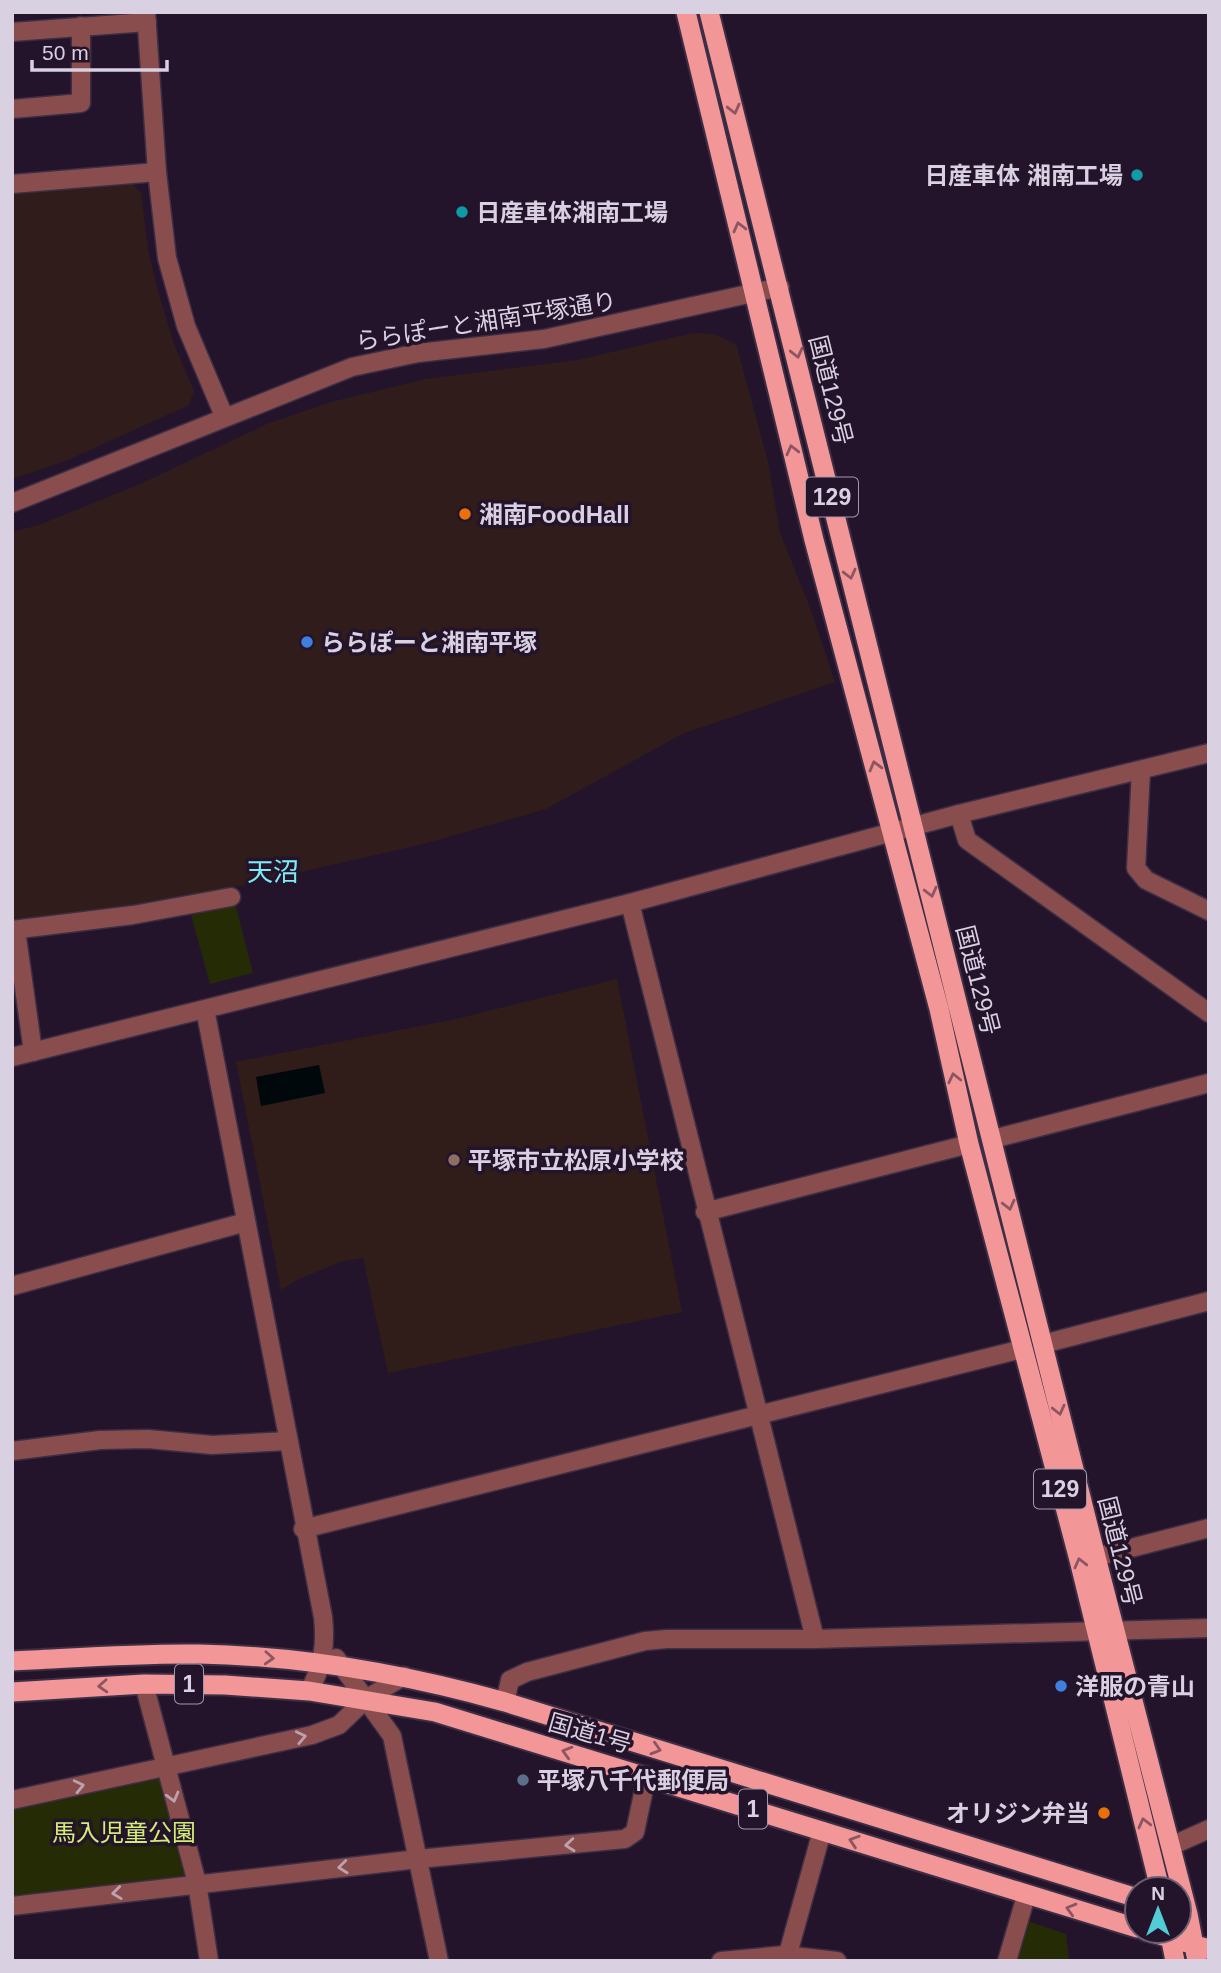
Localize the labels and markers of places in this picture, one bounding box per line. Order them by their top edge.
place label: 日産車体 湘南工場 [924,162,1123,189]
marker: 日産車体 湘南工場 [1129,167,1145,183]
place label: 日産車体湘南工場 [476,199,668,226]
marker: 日産車体湘南工場 [454,204,470,220]
place label: 湘南FoodHall [479,501,630,528]
marker: 湘南FoodHall [457,506,473,522]
place label: ららぽーと湘南平塚 [321,629,537,656]
marker: ららぽーと湘南平塚 [299,634,315,650]
place label: 平塚市立松原小学校 [468,1147,684,1174]
marker: 平塚市立松原小学校 [446,1152,462,1168]
place label: 洋服の青山 [1075,1673,1195,1700]
marker: 洋服の青山 [1053,1678,1069,1694]
place label: 平塚八千代郵便局 [537,1767,729,1794]
marker: 平塚八千代郵便局 [515,1772,531,1788]
place label: オリジン弁当 [946,1800,1090,1827]
marker: オリジン弁当 [1096,1805,1112,1821]

